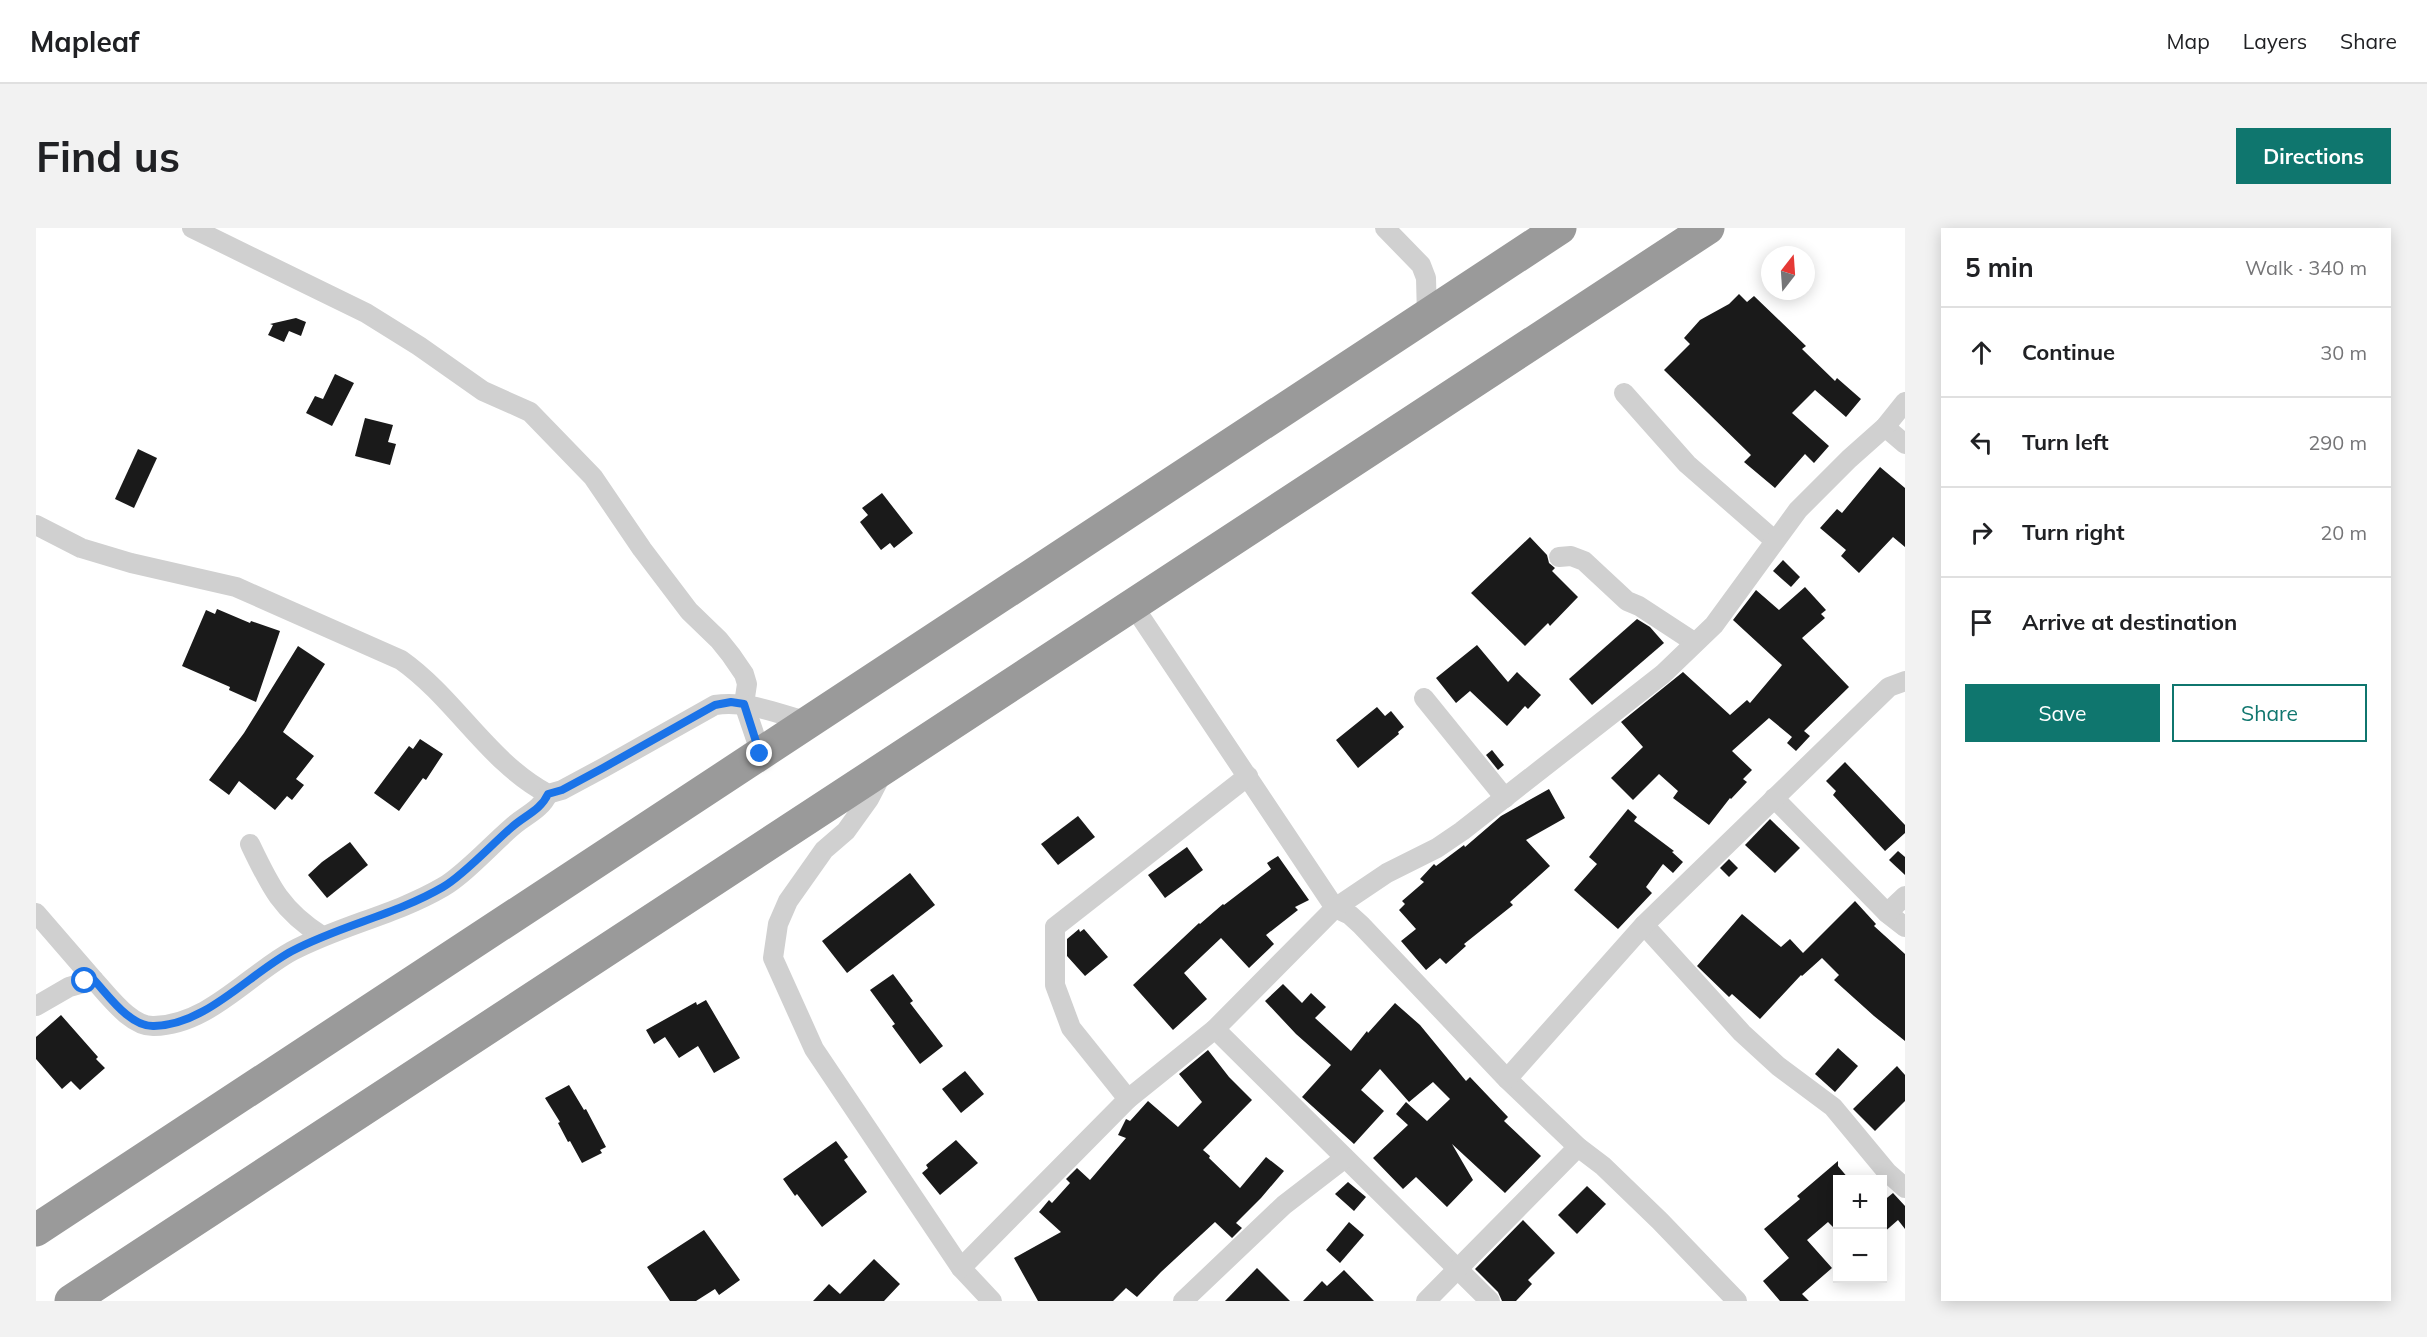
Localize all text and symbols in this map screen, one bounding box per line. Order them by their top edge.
text: Mapleaf [30,24,139,59]
text: Map [2167,28,2210,54]
text: Layers [2243,28,2307,54]
text: Share [2340,28,2397,54]
button: Directions [2236,128,2391,184]
text: Find us [36,130,180,183]
north arrow [1761,246,1815,300]
text: 5 min [1965,251,2034,284]
text: Walk · 340 m [2245,255,2367,280]
icon: ahead [1965,336,1998,369]
text: Continue [2022,338,2115,366]
text: 30 m [2320,340,2367,365]
icon: left [1965,426,1998,459]
text: Turn left [2022,428,2109,456]
text: 290 m [2308,430,2367,455]
icon: right [1965,516,1998,549]
text: Turn right [2022,518,2125,546]
text: 20 m [2320,520,2367,545]
icon: arrive [1965,606,1998,639]
text: Arrive at destination [2022,608,2237,636]
button: Save [1965,684,2160,742]
button: Share [2172,684,2367,742]
route end [746,740,772,766]
route start [71,967,97,993]
map controls [1833,1175,1887,1283]
button: + [1833,1175,1887,1229]
button: − [1833,1229,1887,1283]

